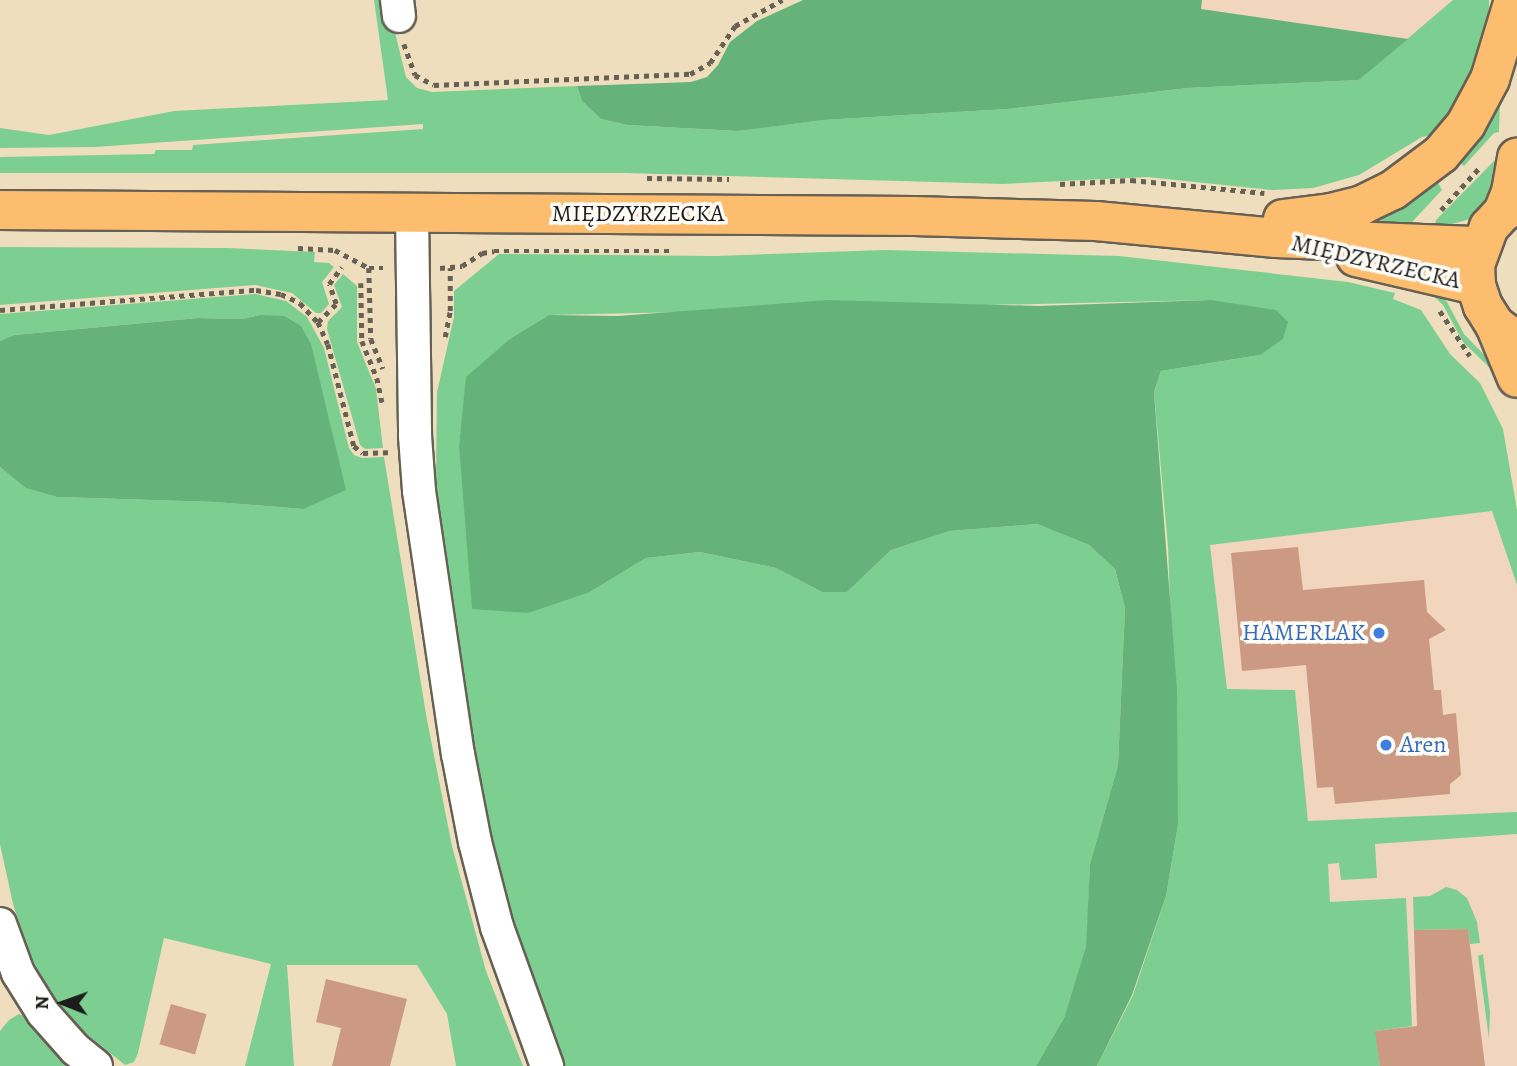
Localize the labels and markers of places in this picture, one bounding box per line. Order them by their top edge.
place label: HAMERLAK [1242,619,1365,647]
marker: HAMERLAK [1371,625,1387,641]
place label: Aren [1400,731,1446,759]
marker: Aren [1378,737,1394,753]

